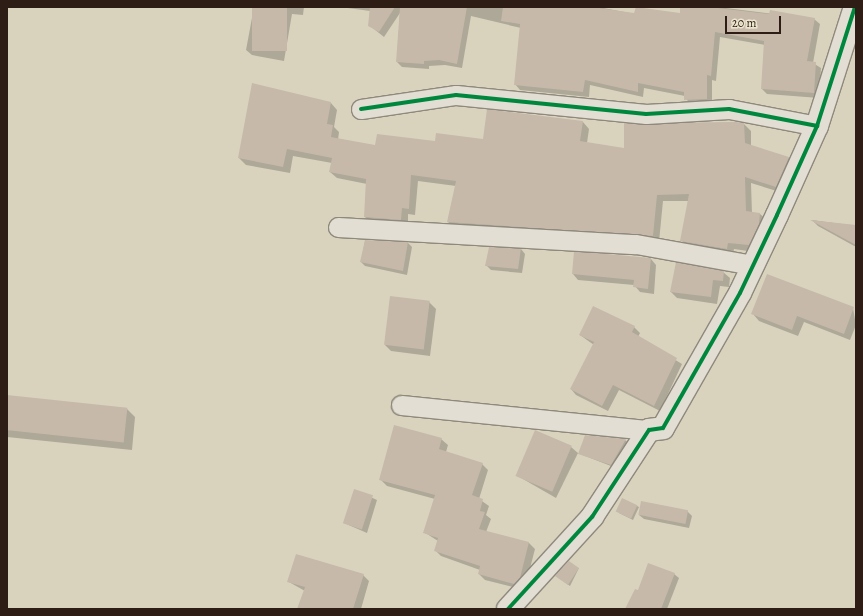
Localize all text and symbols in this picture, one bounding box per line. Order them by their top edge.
scale bar [727,8,783,34]
text: 20 m [732,15,756,31]

